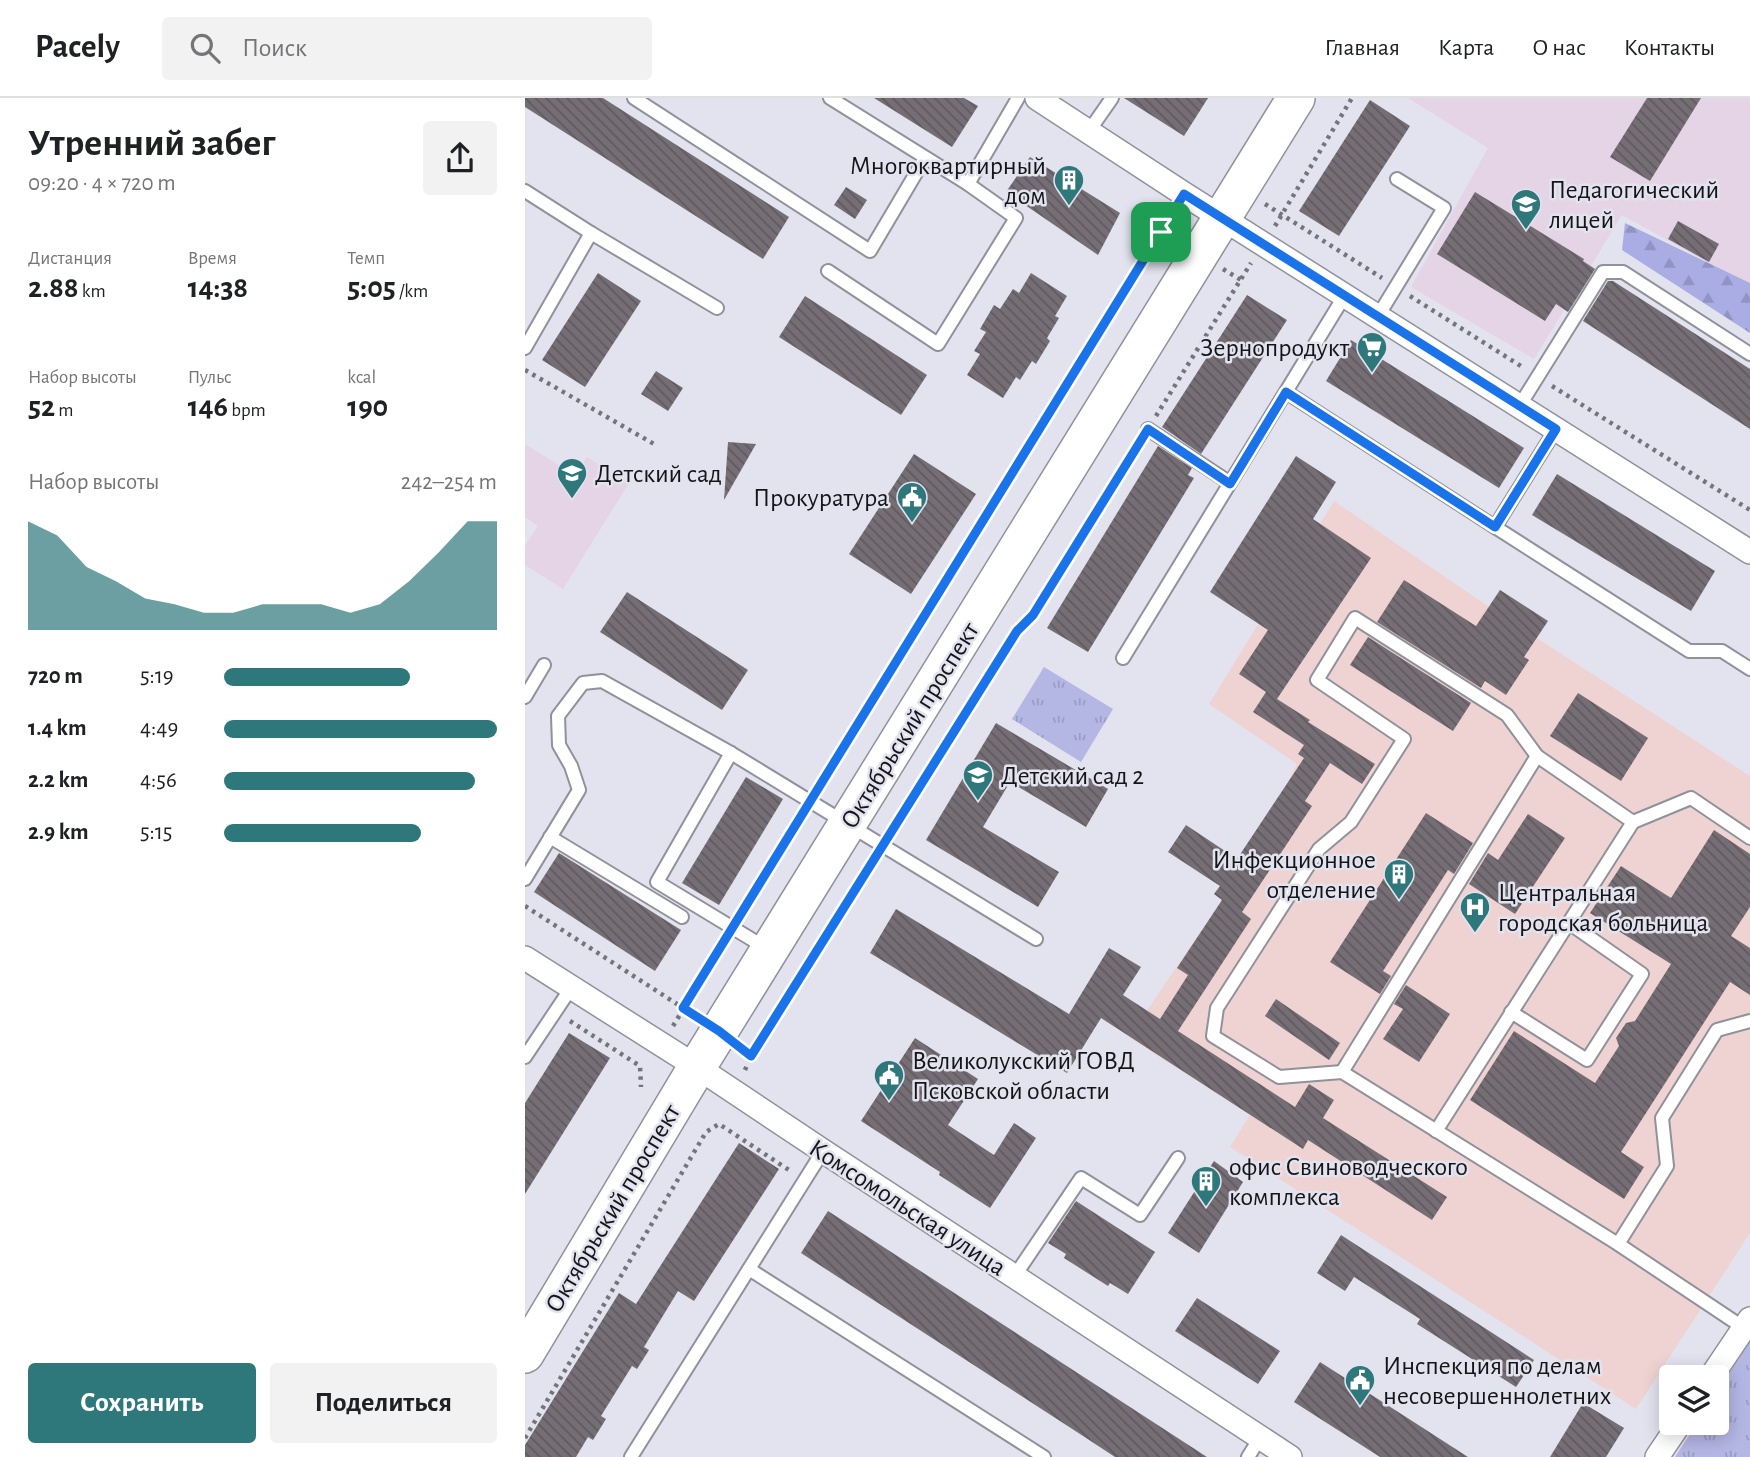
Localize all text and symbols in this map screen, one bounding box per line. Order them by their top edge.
search box [162,17,652,80]
icon: search [186,29,224,67]
text: Pacely [35,31,120,64]
text: Поиск [242,35,307,61]
text: Главная [1325,36,1400,60]
text: Карта [1438,36,1494,60]
text: О нас [1532,36,1586,60]
text: Контакты [1624,36,1715,60]
button: share [423,121,497,195]
text: Утренний забег [28,125,275,163]
place label: Многоквартирный дом [850,153,1046,209]
building icon: Многоквартирный дом [1052,163,1086,207]
text: 09:20 · 4 × 720 m [28,172,176,195]
place label: Педагогический лицей [1549,177,1719,233]
school or university icon: Педагогический лицей [1509,187,1543,231]
pin [1131,202,1191,262]
icon: arrive [1142,213,1180,251]
text: Дистанция [28,249,112,268]
text: Время [188,249,237,268]
text: Темп [347,249,385,268]
text: 2.88 [28,273,79,303]
text: 14:38 [188,273,248,303]
text: 5:05 [347,273,396,303]
text: km [79,282,106,301]
text: /km [396,282,428,301]
supermarket icon: Зернопродукт [1355,330,1389,374]
place label: Зернопродукт [1200,335,1350,361]
text: Набор высоты [28,368,137,387]
text: Пульс [188,368,232,387]
text: kcal [347,368,376,387]
text: 52 [28,392,55,422]
text: 146 [188,392,228,422]
text: 190 [347,392,388,422]
text: m [55,401,73,420]
text: bpm [228,401,266,420]
school or university icon: Детский сад [555,456,589,500]
place label: Детский сад [595,461,722,487]
text: Набор высоты [28,471,160,494]
text: 242–254 m [401,471,497,494]
public building icon: Прокуратура [895,480,929,524]
place label: Прокуратура [753,485,889,511]
street label: Октябрьский проспект [836,617,984,833]
text: 720 m [28,665,83,688]
text: 5:19 [140,665,174,688]
text: 1.4 km [28,717,87,740]
text: 4:49 [140,717,178,740]
school or university icon: Детский сад 2 [961,758,995,802]
place label: Детский сад 2 [1001,763,1144,789]
text: 2.2 km [28,769,88,792]
text: 4:56 [140,769,177,792]
text: 2.9 km [28,821,89,844]
text: 5:15 [140,821,172,844]
place label: Инфекционное отделение [1212,847,1376,903]
building icon: Инфекционное отделение [1382,857,1416,901]
place label: Центральная городская больница [1498,880,1709,936]
hospital icon: Центральная городская больница [1458,890,1492,934]
place label: Великолукский ГОВД Псковской области [912,1048,1135,1104]
public building icon: Великолукский ГОВД Псковской области [872,1058,906,1102]
street label: Октябрьский проспект [541,1099,685,1317]
street label: Комсомольская улица [805,1135,1010,1281]
place label: офис Свиноводческого комплекса [1229,1154,1468,1210]
building icon: офис Свиноводческого комплекса [1189,1164,1223,1208]
place label: Инспекция по делам несовершеннолетних [1383,1353,1611,1409]
button: Сохранить [28,1363,256,1443]
button: Поделиться [270,1363,497,1443]
public building icon: Инспекция по делам несовершеннолетних [1343,1363,1377,1407]
map controls [1659,1365,1729,1435]
button: layers [1659,1365,1729,1435]

